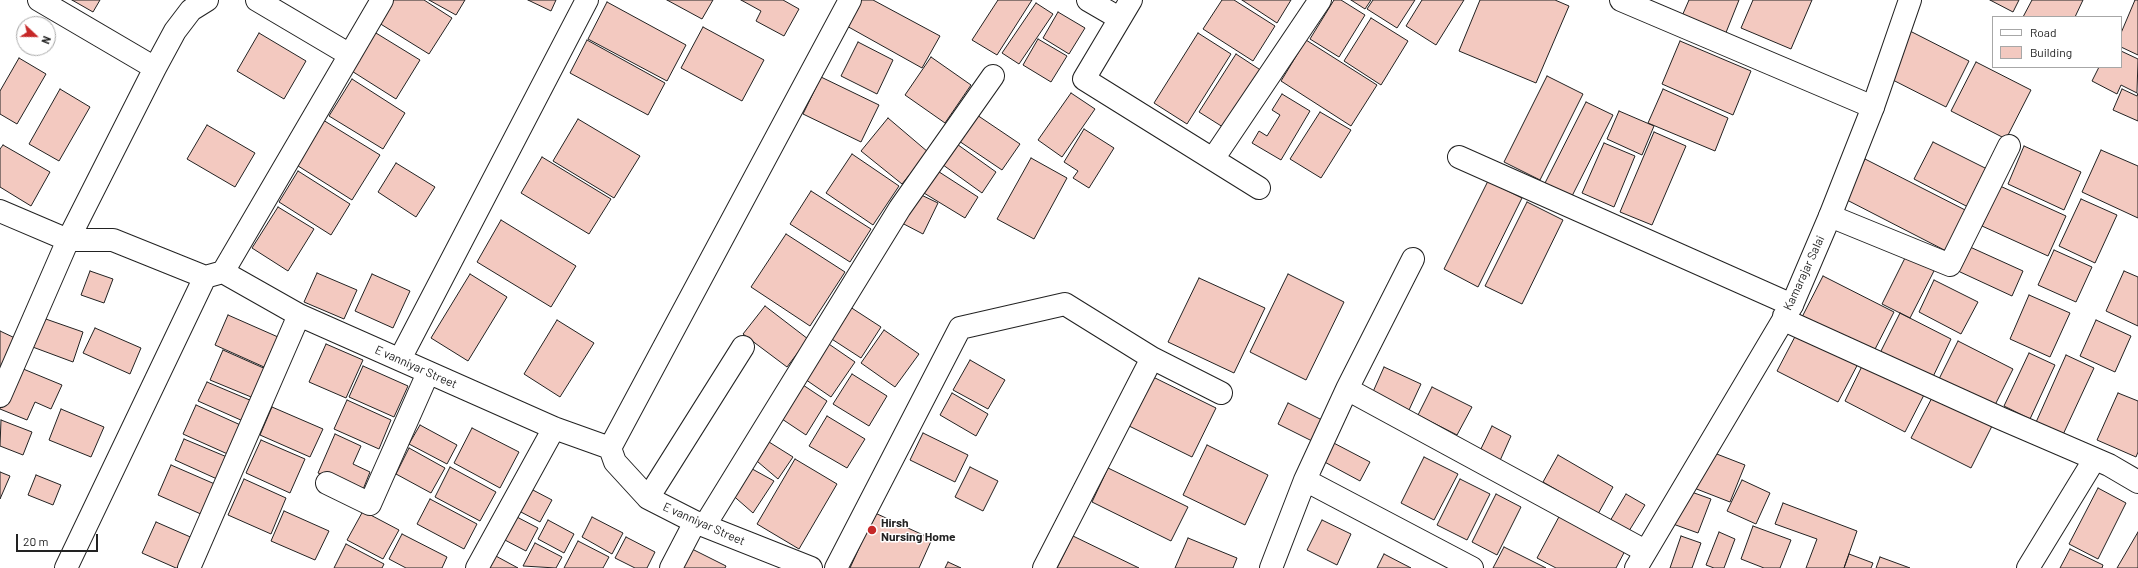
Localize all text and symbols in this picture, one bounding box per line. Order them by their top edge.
north arrow [16,16,56,56]
legend [1992,16,2122,68]
text: Road [2030,25,2057,39]
text: N [39,34,54,46]
text: Building [2030,45,2072,59]
street label: Kamarajar Salai [1780,233,1828,313]
street label: E vanniyar Street [373,342,459,392]
street label: E vanniyar Street [661,499,747,549]
place label: Hirsh Nursing Home [881,516,955,544]
marker: Hirsh Nursing Home [866,524,878,536]
scale bar [18,526,100,552]
text: 20 m [23,534,49,548]

